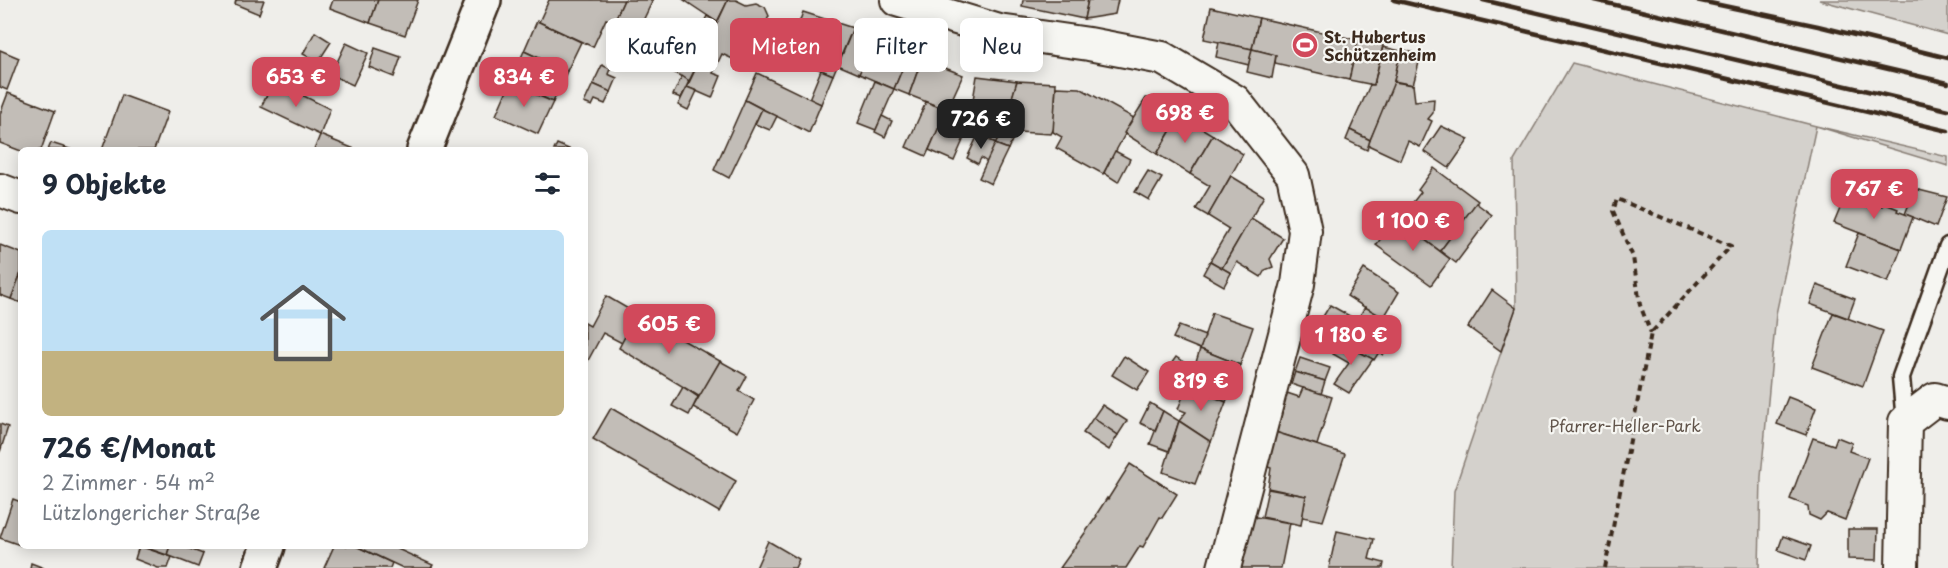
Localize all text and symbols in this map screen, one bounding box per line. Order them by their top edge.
chip: Kaufen [606,18,718,72]
chip: Mieten [730,18,842,72]
chip: Filter [854,18,948,72]
chip: Neu [960,18,1043,72]
place label: St. Hubertus Schützenheim [1324,24,1436,66]
sports icon: St. Hubertus Schützenheim [1290,30,1320,60]
pin: 653 € [254,57,338,108]
pin: 834 € [482,57,566,108]
text: 653 € [266,61,326,91]
text: 834 € [493,61,555,91]
pin: 698 € [1143,93,1227,144]
text: 698 € [1156,97,1214,127]
pin: 726 € [939,99,1023,150]
text: 726 € [951,103,1011,133]
text: 9 Objekte [42,164,166,203]
icon: filters [531,167,564,200]
pin: 767 € [1832,169,1916,220]
text: 767 € [1845,173,1903,203]
pin: 1 100 € [1358,201,1468,252]
text: 1 100 € [1376,205,1450,235]
icon: home [249,269,357,377]
pin: 605 € [627,304,711,355]
text: 605 € [637,308,701,338]
pin: 1 180 € [1296,315,1406,366]
text: 1 180 € [1314,319,1388,349]
pin: 819 € [1159,361,1243,412]
text: 819 € [1173,365,1229,395]
park label: Pfarrer-Heller-Park [1549,413,1701,437]
text: 726 €/Monat [42,428,216,467]
text: 2 Zimmer · 54 m² [42,467,215,497]
text: Lützlongericher Straße [42,497,260,527]

